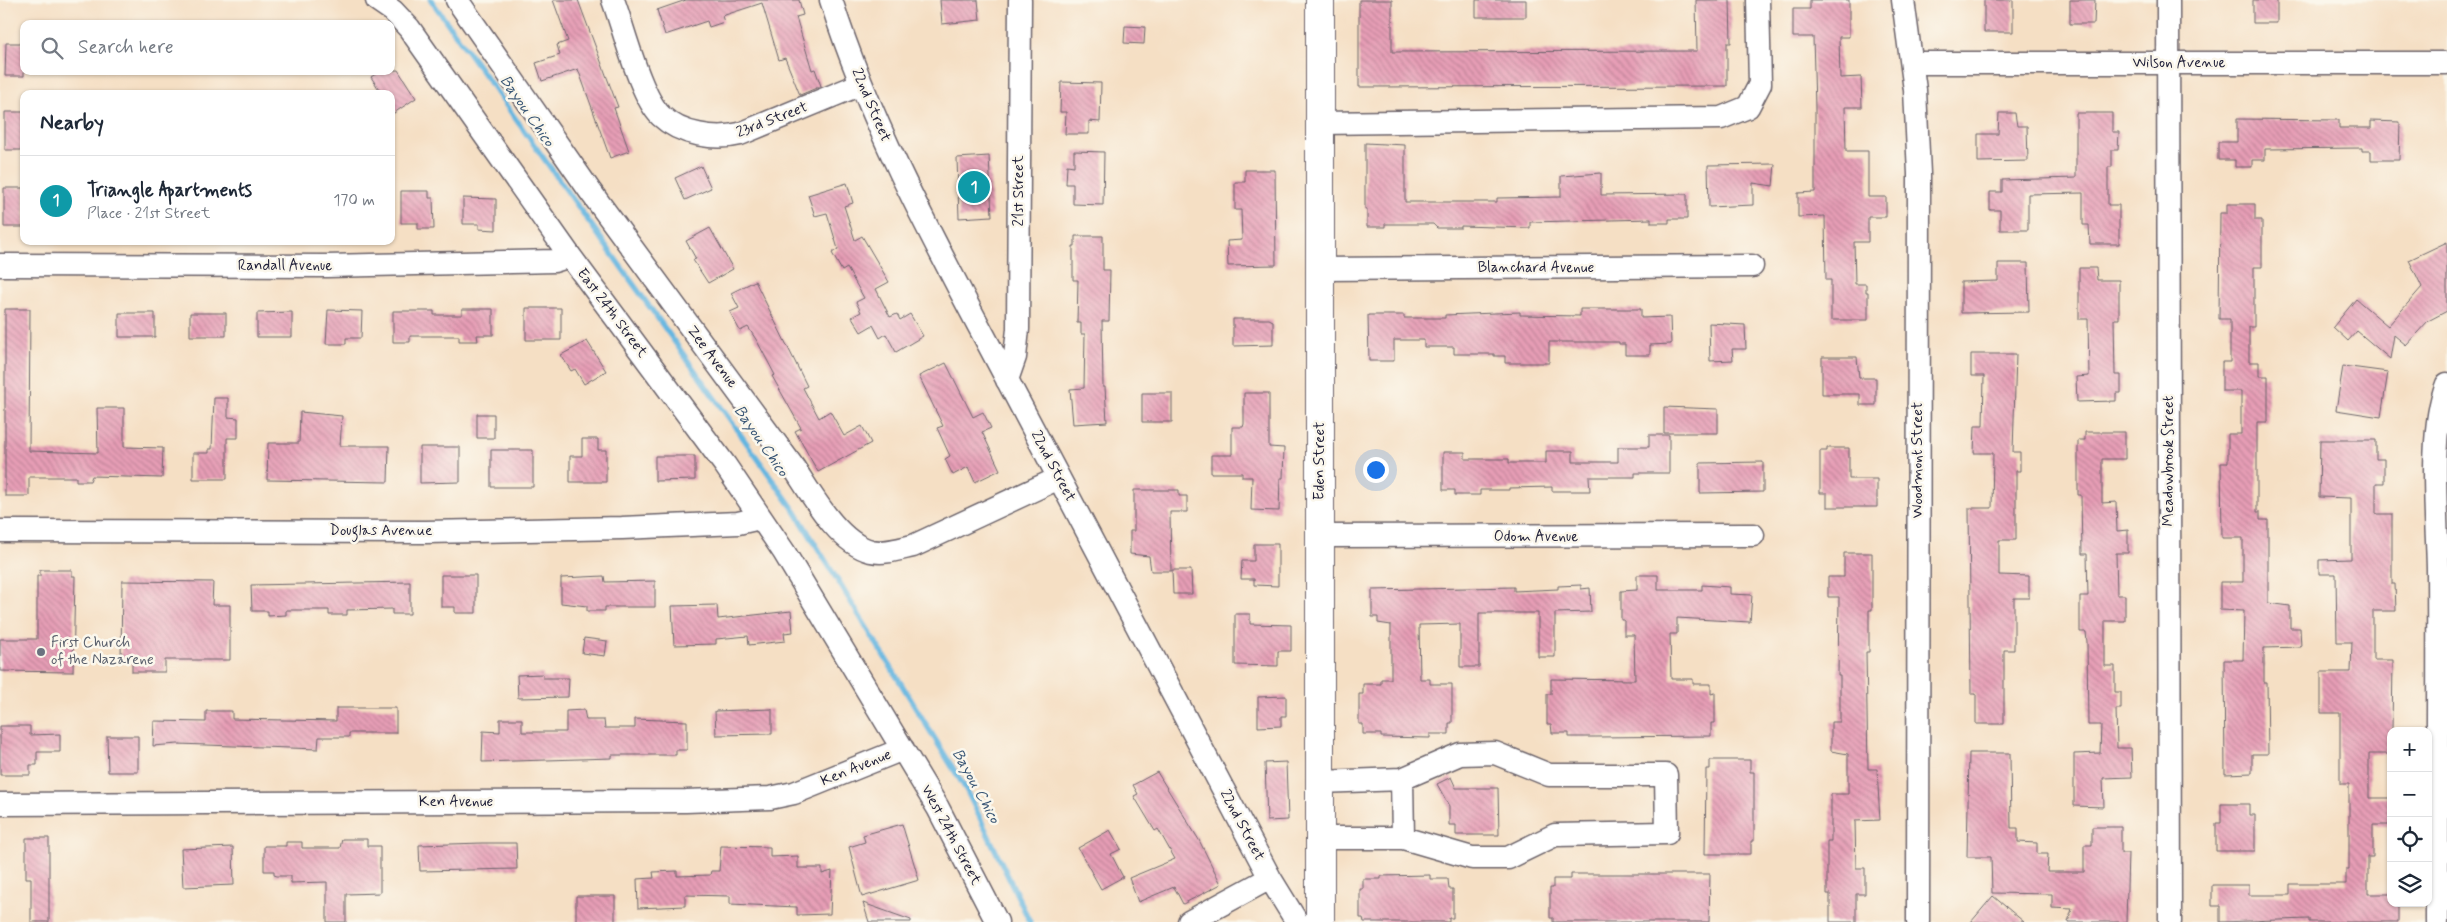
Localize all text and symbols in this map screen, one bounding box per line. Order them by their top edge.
search box [20,20,395,75]
icon: search [38,34,66,62]
text: Search here [78,35,174,60]
street label: Wilson Avenue [2132,53,2226,73]
street label: 22nd Street [847,65,895,145]
water label: Bayou Chico [495,71,559,151]
street label: 23rd Street [733,97,811,143]
text: Nearby [40,109,104,137]
street label: 21st Street [1009,155,1029,227]
pin: 1 [958,168,990,206]
text: Triangle Apartments [87,178,252,203]
text: 1 [52,190,60,211]
text: 170 m [333,190,375,211]
text: Place · 21st Street [87,203,210,224]
street label: Randall Avenue [238,256,332,276]
street label: Blanchard Avenue [1478,258,1595,278]
street label: East 24th Street [572,264,652,362]
street label: Zee Avenue [682,322,742,392]
street label: Meadowbrook Street [2159,395,2179,526]
water label: Bayou Chico [729,401,793,481]
street label: Woodmont Street [1908,402,1928,518]
street label: Eden Street [1310,422,1330,500]
street label: 22nd Street [1026,427,1080,505]
your location [1363,457,1389,483]
street label: Douglas Avenue [330,521,432,542]
street label: Odom Avenue [1494,527,1578,547]
place label: First Church of the Nazarene [51,633,154,670]
marker: First Church of the Nazarene [35,646,47,658]
map controls [2387,727,2432,907]
button: + [2387,727,2432,772]
street label: Ken Avenue [818,745,894,791]
water label: Bayou Chico [947,745,1005,828]
button: − [2387,772,2432,817]
street label: West 24th Street [916,781,986,889]
street label: 22nd Street [1215,786,1269,864]
street label: Ken Avenue [419,792,493,812]
button: locate [2387,817,2432,862]
button: layers [2387,862,2432,907]

